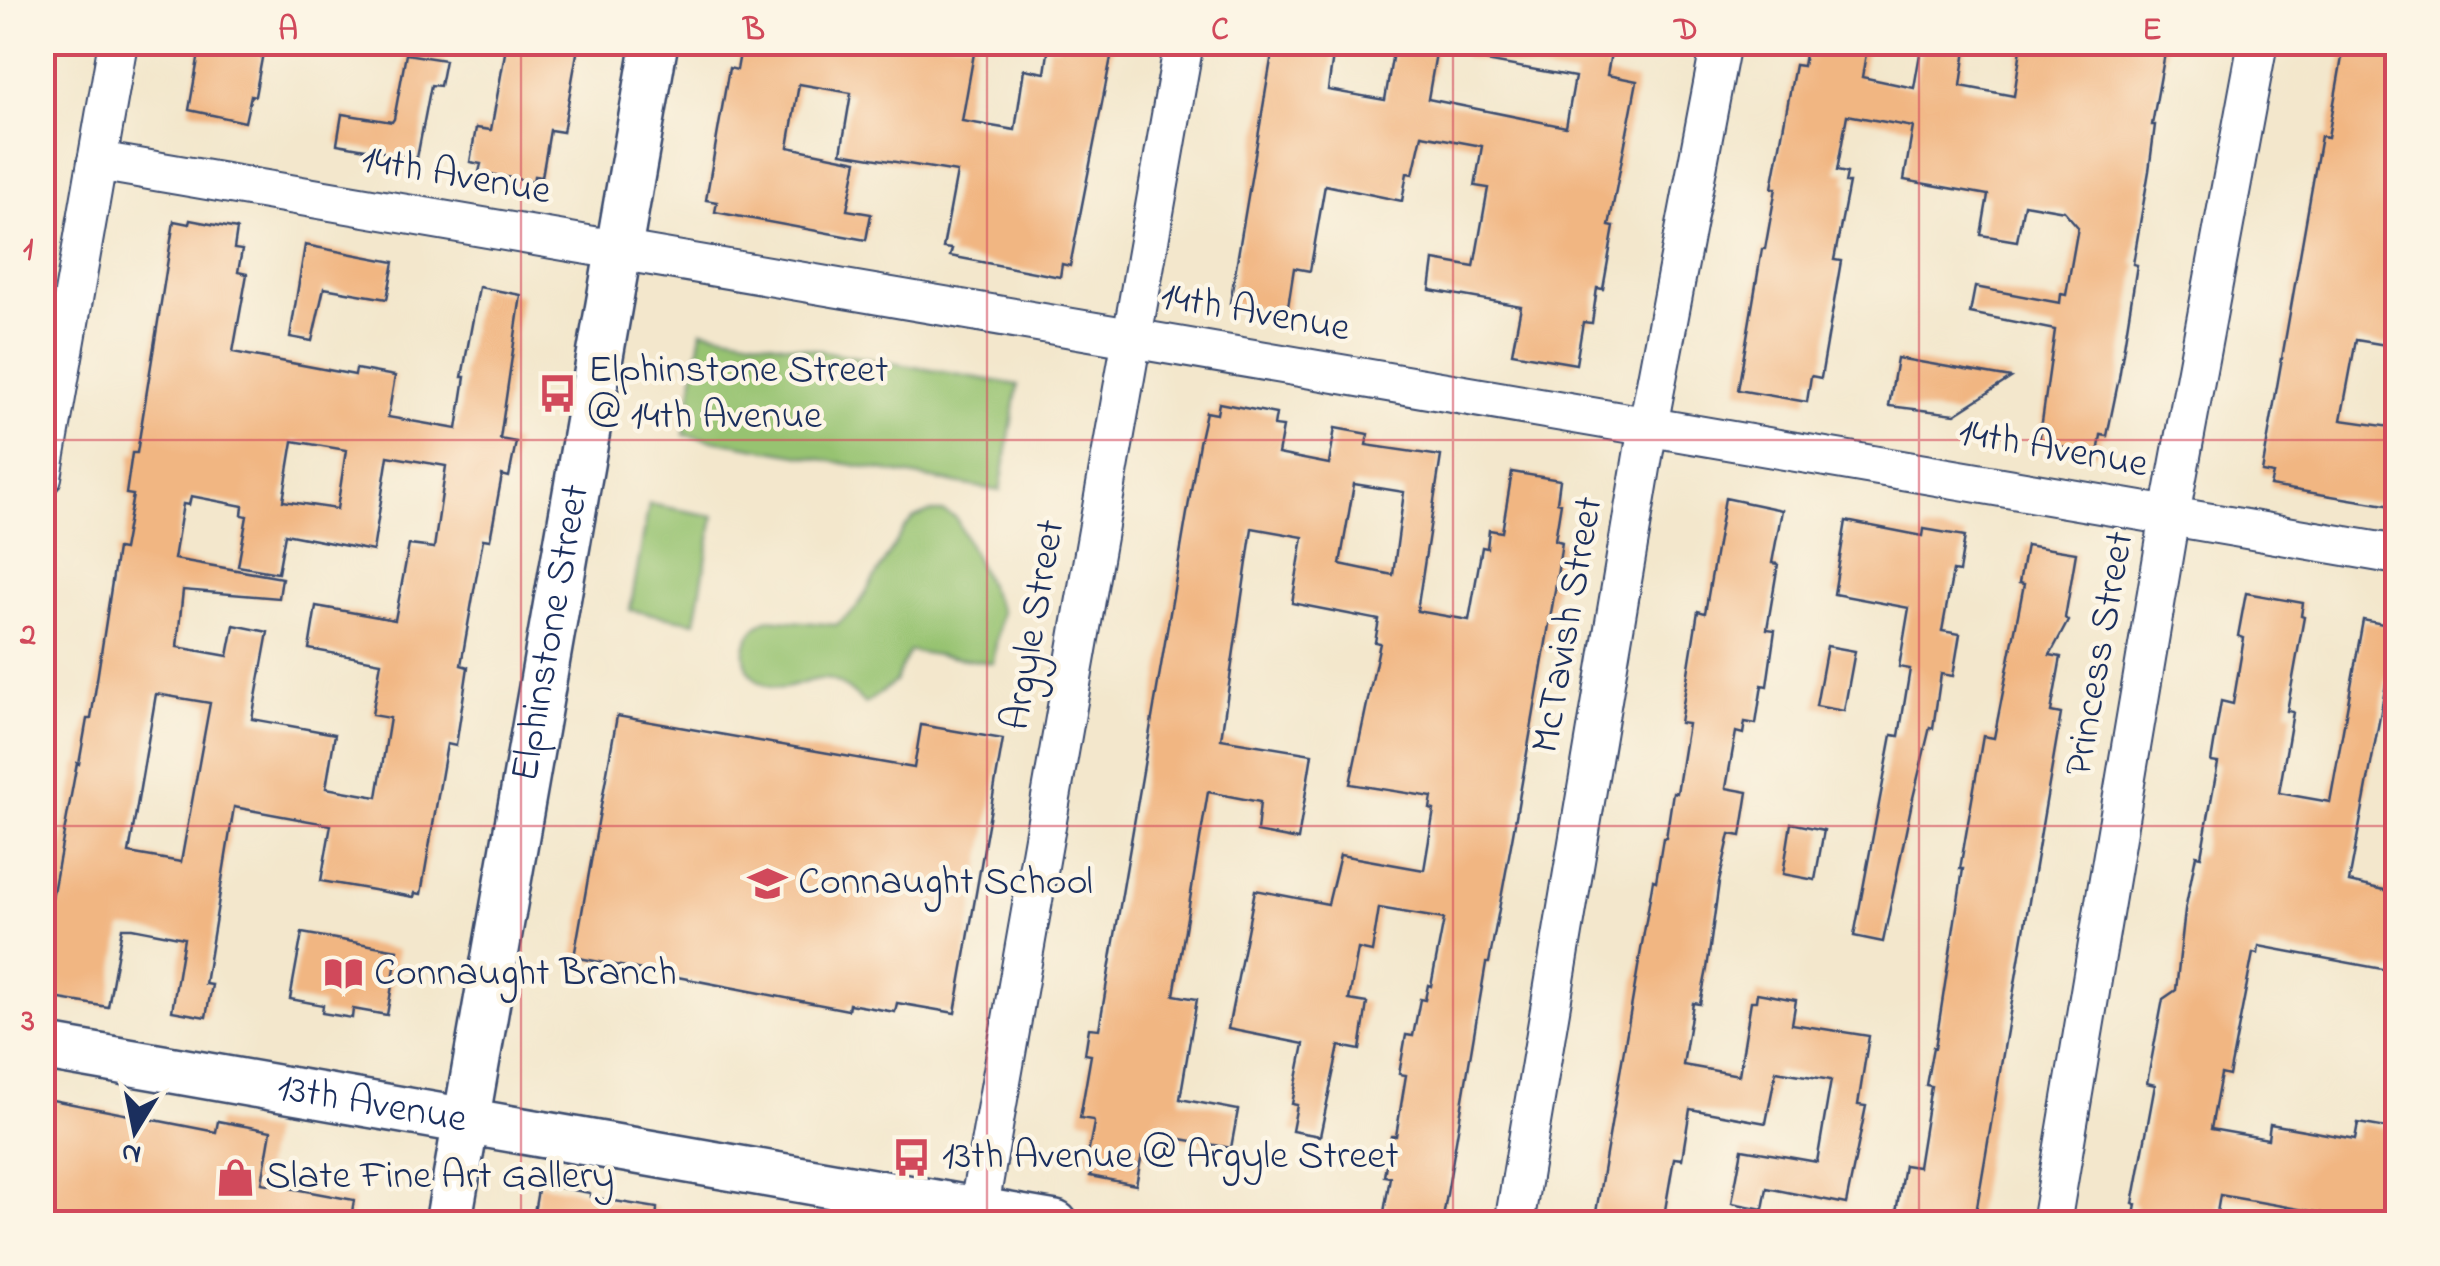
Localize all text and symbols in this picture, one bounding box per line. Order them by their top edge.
text: A [278,8,298,55]
text: B [741,8,765,55]
text: C [1211,8,1229,55]
text: D [1672,8,1698,55]
text: E [2142,8,2162,55]
street label: 14th Avenue [357,131,555,223]
text: 1 [23,228,33,275]
street label: 14th Avenue [1156,268,1354,360]
place label: Elphinstone Street @ 14th Avenue [588,342,888,447]
bus stop icon: Elphinstone Street @ 14th Avenue [537,373,579,415]
street label: 14th Avenue [1954,404,2152,496]
street label: Elphinstone Street [497,480,606,786]
street label: McTavish Street [1517,492,1621,758]
street label: Argyle Street [987,515,1083,735]
street label: Princess Street [2050,527,2152,781]
text: 2 [19,613,36,660]
place label: Connaught School [798,854,1093,913]
school or university icon: Connaught School [747,862,789,904]
place label: Connaught Branch [374,945,677,1004]
library icon: Connaught Branch [323,953,365,995]
text: 3 [20,999,35,1046]
street label: 13th Avenue [273,1059,471,1150]
north arrow [85,1081,185,1181]
place label: 13th Avenue @ Argyle Street [942,1128,1399,1187]
text: N [118,1130,144,1174]
bus stop icon: 13th Avenue @ Argyle Street [891,1136,933,1178]
place label: Slate Fine Art Gallery [265,1148,614,1207]
shop icon: Slate Fine Art Gallery [214,1156,256,1198]

